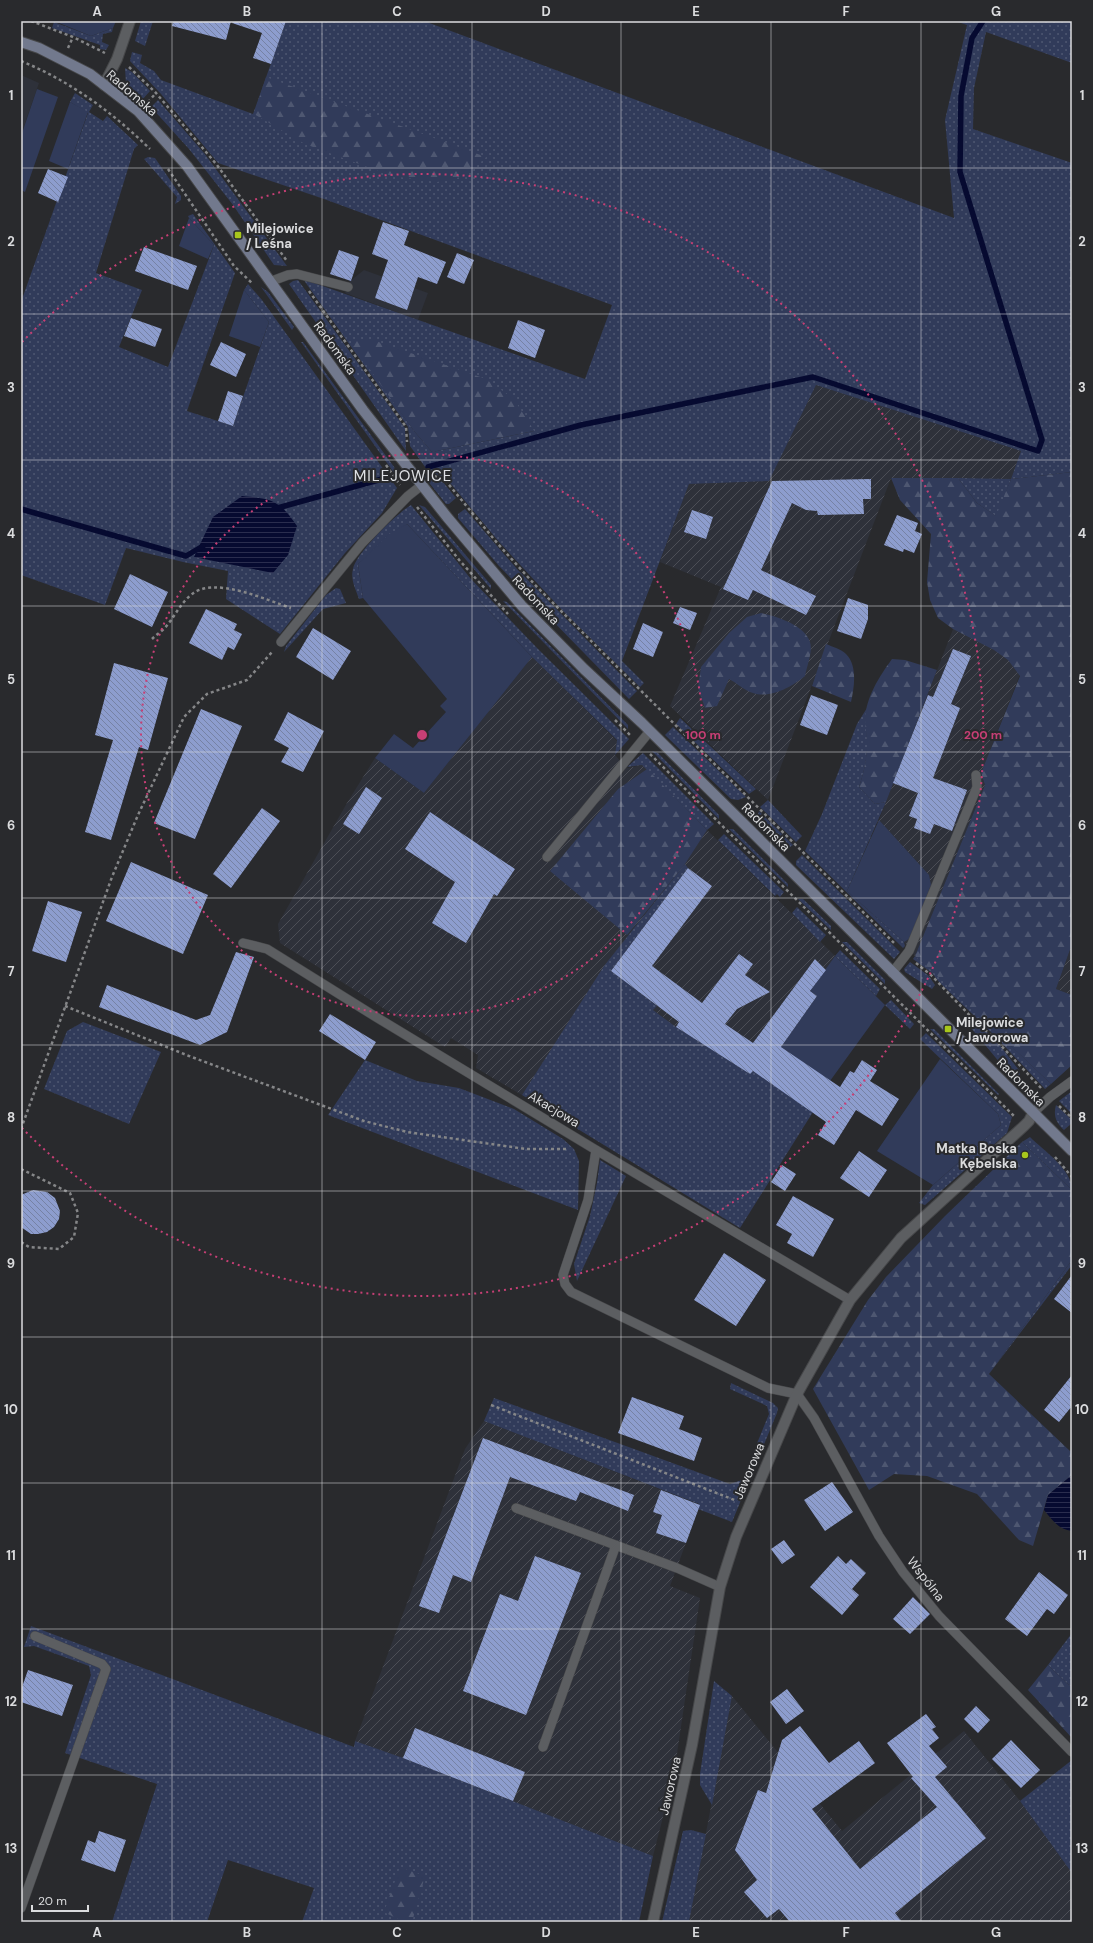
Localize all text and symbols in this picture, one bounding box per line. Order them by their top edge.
text: A [92,3,102,20]
text: B [243,3,251,20]
text: C [392,3,402,20]
text: D [541,3,551,20]
text: E [692,3,700,20]
text: F [842,3,850,20]
text: G [991,3,1001,20]
street label: Radomska [103,66,161,120]
text: 1 [9,87,13,104]
text: 1 [1080,87,1084,104]
place label: Milejowice / Leśna [246,220,314,252]
marker: Milejowice / Leśna [233,230,243,240]
text: 2 [7,233,15,250]
text: 2 [1078,233,1086,250]
street label: Radomska [310,318,360,378]
text: 3 [7,379,15,396]
text: 3 [1078,379,1086,396]
district label: MILEJOWICE [354,466,452,486]
text: 4 [7,525,15,542]
text: 4 [1078,525,1086,542]
street label: Radomska [509,571,563,629]
text: 5 [7,671,15,688]
text: 5 [1078,671,1086,688]
text: 100 m [685,727,721,743]
text: 200 m [964,727,1002,743]
centre of rings [415,728,429,742]
street label: Radomska [738,799,794,855]
text: 6 [7,817,15,834]
text: 6 [1078,817,1086,834]
text: 7 [8,963,15,980]
text: 7 [1079,963,1086,980]
place label: Milejowice / Jaworowa [956,1014,1028,1046]
marker: Milejowice / Jaworowa [943,1024,953,1034]
street label: Radomska [993,1054,1049,1110]
street label: Akacjowa [525,1087,583,1131]
text: 8 [7,1109,15,1126]
text: 8 [1078,1109,1086,1126]
place label: Matka Boska Kębelska [936,1140,1017,1172]
marker: Matka Boska Kębelska [1020,1150,1030,1160]
text: 9 [7,1255,15,1272]
text: 9 [1078,1255,1086,1272]
text: 10 [4,1401,18,1418]
text: 10 [1075,1401,1089,1418]
street label: Jaworowa [730,1440,768,1502]
text: 11 [6,1547,16,1564]
text: 11 [1077,1547,1087,1564]
street label: Wspólna [903,1553,949,1605]
text: 12 [5,1693,17,1710]
text: 12 [1076,1693,1088,1710]
street label: Jaworowa [655,1755,685,1817]
text: 13 [5,1840,17,1857]
text: 13 [1076,1840,1088,1857]
scale bar [32,1887,88,1913]
text: 20 m [38,1893,67,1909]
text: A [92,1924,102,1941]
text: B [243,1924,251,1941]
text: C [392,1924,402,1941]
text: D [541,1924,551,1941]
text: E [692,1924,700,1941]
text: F [842,1924,850,1941]
text: G [991,1924,1001,1941]

